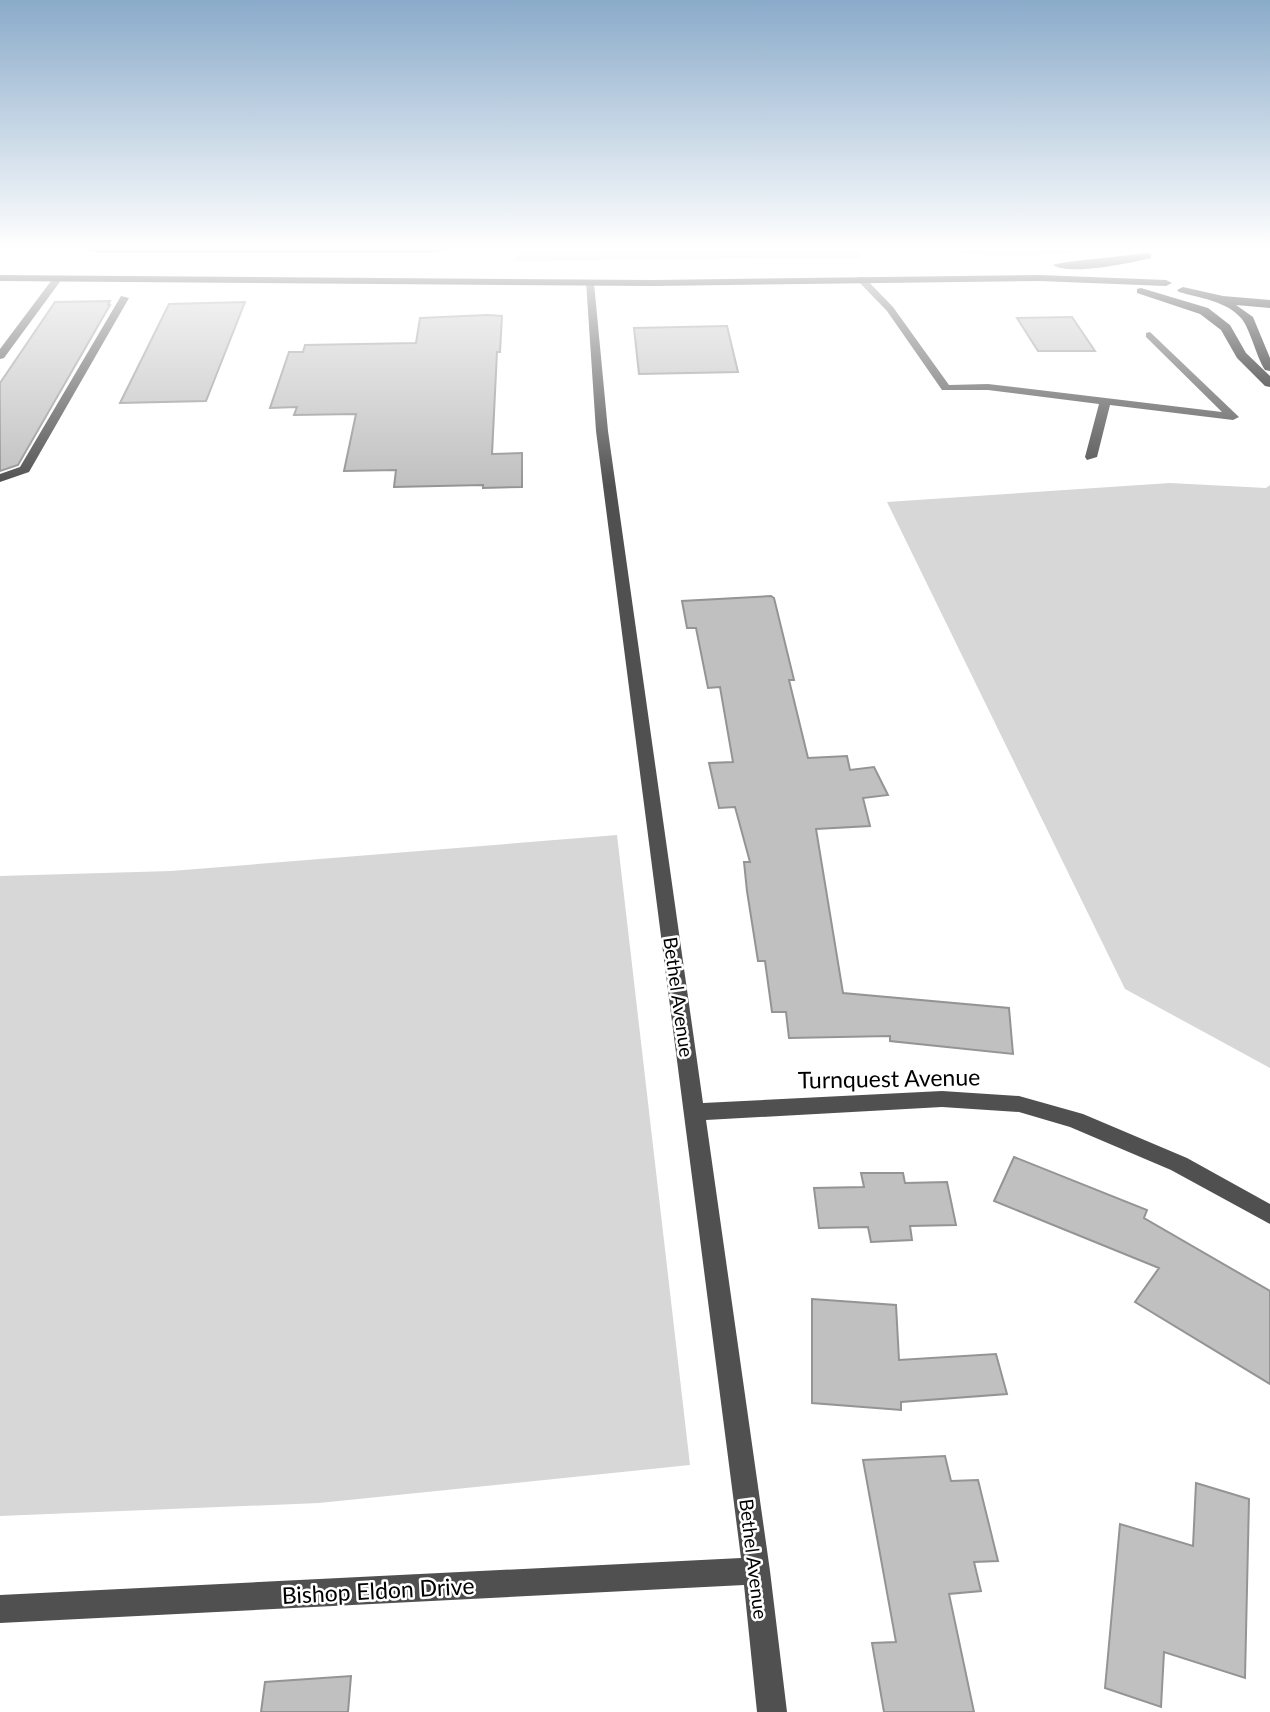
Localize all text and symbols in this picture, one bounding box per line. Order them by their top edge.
street label: Bethel Avenue [659,935,699,1059]
street label: Turnquest Avenue [798,1062,980,1094]
street label: Bethel Avenue [735,1497,773,1621]
street label: Bishop Eldon Drive [281,1571,475,1609]

